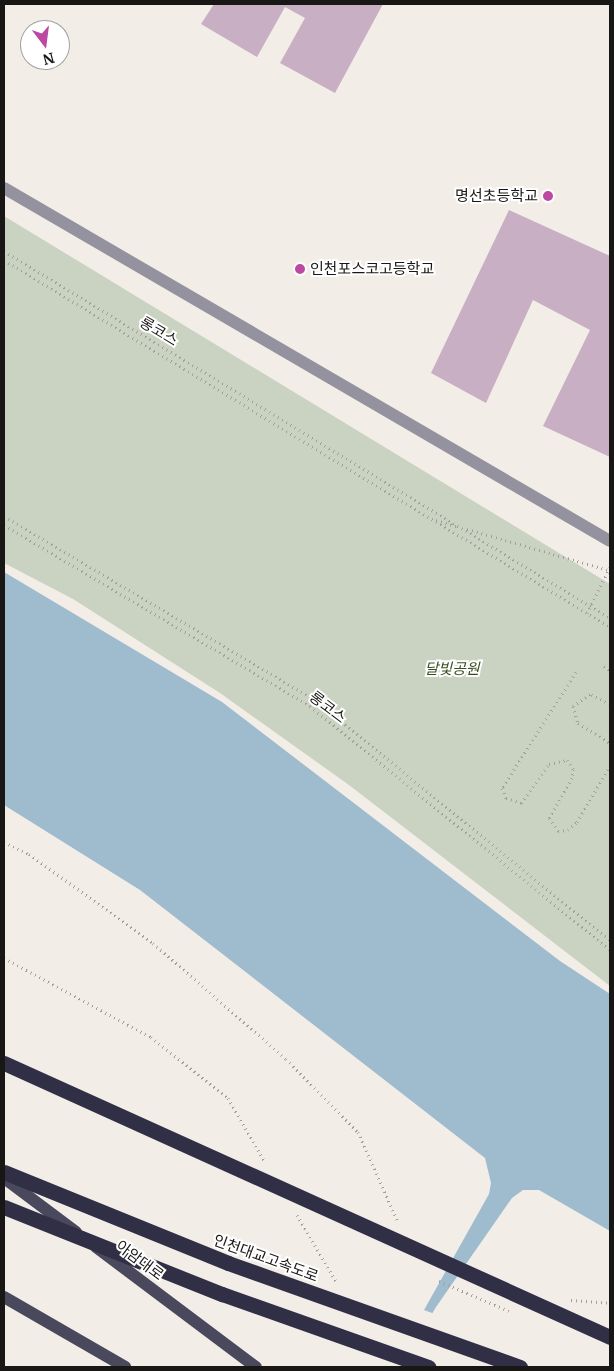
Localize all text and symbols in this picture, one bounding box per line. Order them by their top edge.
north arrow [20,20,70,70]
text: N [41,48,56,69]
place label: 명선초등학교 [455,187,538,205]
marker: 명선초등학교 [542,190,554,202]
place label: 인천포스코고등학교 [310,260,434,278]
marker: 인천포스코고등학교 [294,263,306,275]
street label: 롱코스 [137,313,181,349]
park label: 달빛공원 [424,660,480,678]
street label: 롱코스 [306,687,350,727]
street label: 인천대교고속도로 [211,1231,321,1285]
street label: 아암대로 [113,1236,167,1284]

